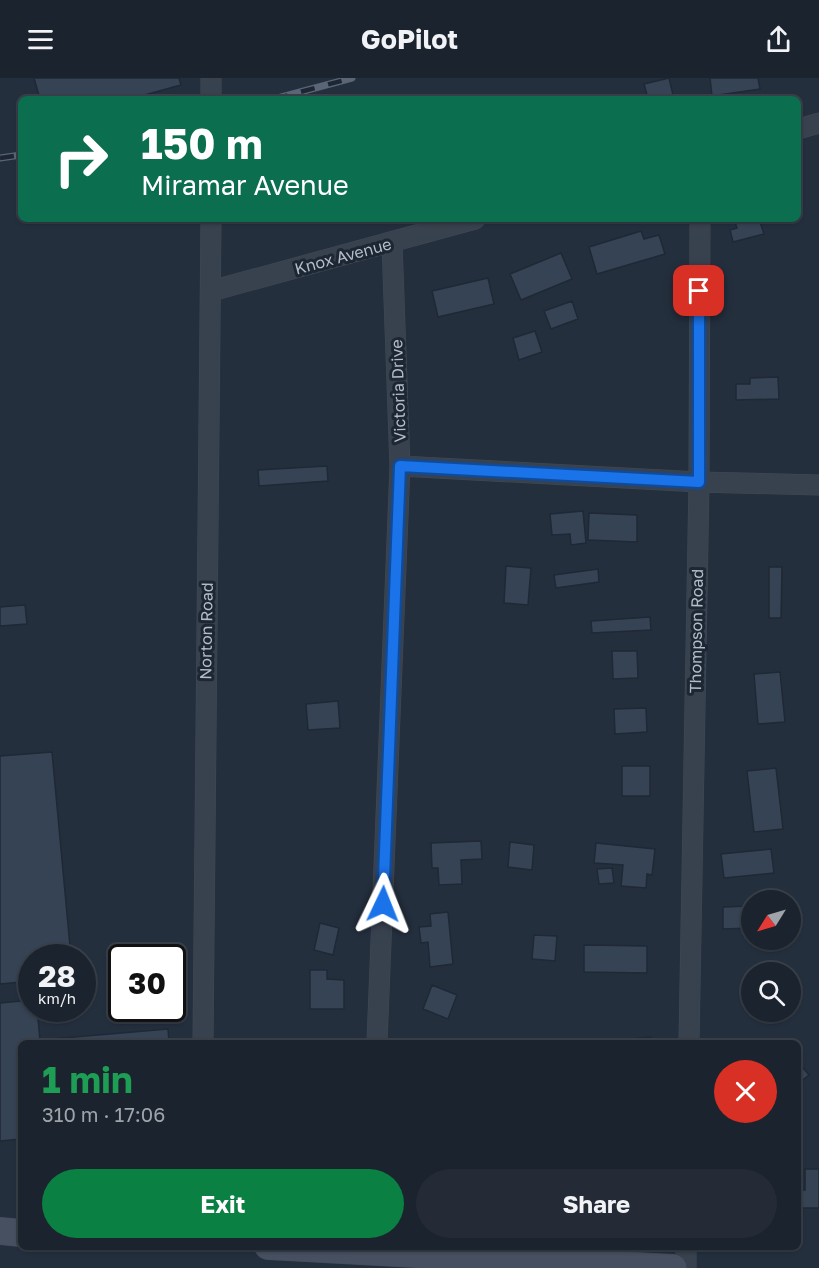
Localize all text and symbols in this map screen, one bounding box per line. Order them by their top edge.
icon: menu [24,23,57,56]
text: GoPilot [361,23,458,55]
icon: share [762,23,795,56]
text: 150 m [141,118,263,168]
icon: right [42,120,120,198]
text: Miramar Avenue [141,169,349,201]
street label: Knox Avenue [292,233,394,279]
pin [673,265,724,316]
icon: arrive [682,274,715,307]
street label: Victoria Drive [386,339,410,443]
street label: Thompson Road [685,569,707,693]
street label: Norton Road [195,582,217,680]
position arrow [351,872,415,936]
north arrow [741,890,801,950]
map controls [741,890,801,1022]
speed limit sign: 30 [108,944,186,1022]
text: 28 [38,958,76,994]
button: search [741,962,801,1022]
text: km/h [38,989,76,1007]
text: 1 min [42,1058,133,1101]
button: close [714,1060,777,1123]
text: 310 m · 17:06 [42,1102,165,1126]
button: Exit [42,1169,404,1238]
button: Share [416,1169,777,1238]

